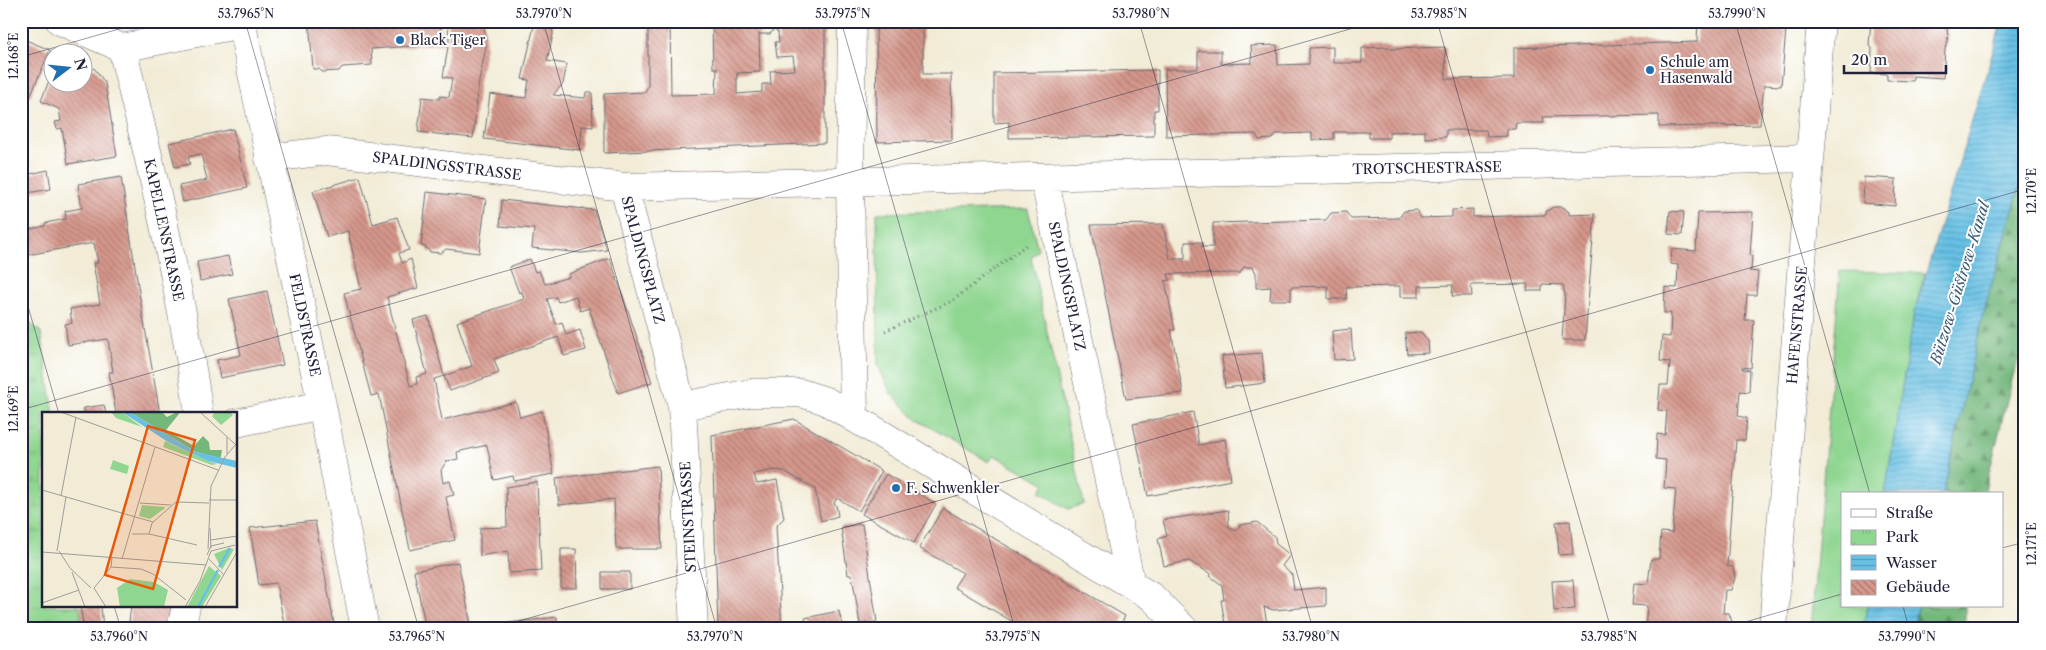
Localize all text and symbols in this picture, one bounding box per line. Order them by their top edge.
text: 53.7965°N [218,6,274,21]
text: 53.7970°N [516,6,572,21]
text: 53.7975°N [815,6,871,21]
text: 53.7980°N [1112,6,1170,21]
text: 53.7985°N [1411,6,1467,21]
text: 53.7990°N [1708,6,1766,21]
place label: Black Tiger [410,31,485,49]
text: 12.168°E [6,33,21,79]
marker: Black Tiger [394,34,406,46]
north arrow [42,42,92,92]
scale bar [1844,42,1946,74]
text: 20 m [1851,50,1887,69]
place label: Schule am Hasenwald [1660,53,1733,87]
text: N [70,56,91,73]
marker: Schule am Hasenwald [1644,64,1656,76]
street label: SPALDINGSSTRASSE [372,148,522,184]
street label: KAPELLENSTRASSE [140,157,188,303]
street label: TROTSCHESTRASSE [1352,158,1502,178]
text: 12.170°E [2024,168,2039,214]
street label: SPALDINGSPLATZ [617,194,669,326]
water label: Bützow-Güstrow-Kanal [1925,197,1994,368]
street label: SPALDINGSPLATZ [1045,220,1089,352]
street label: HAFENSTRASSE [1783,265,1811,385]
street label: FELDSTRASSE [285,272,325,378]
text: 12.169°E [6,386,21,432]
inset map [42,412,238,608]
street label: STEINSTRASSE [676,461,700,573]
place label: F. Schwenkler [906,479,999,497]
marker: F. Schwenkler [890,482,902,494]
legend [1841,492,2004,608]
text: Straße [1886,503,1933,522]
text: 12.171°E [2024,522,2039,566]
text: Park [1886,527,1920,546]
text: Wasser [1885,553,1937,572]
text: Gebäude [1886,577,1950,596]
text: 53.7960°N [90,629,148,644]
text: 53.7965°N [389,629,445,644]
text: 53.7970°N [687,629,743,644]
text: 53.7975°N [985,629,1041,644]
text: 53.7980°N [1282,629,1340,644]
text: 53.7985°N [1581,629,1637,644]
text: 53.7990°N [1878,629,1936,644]

